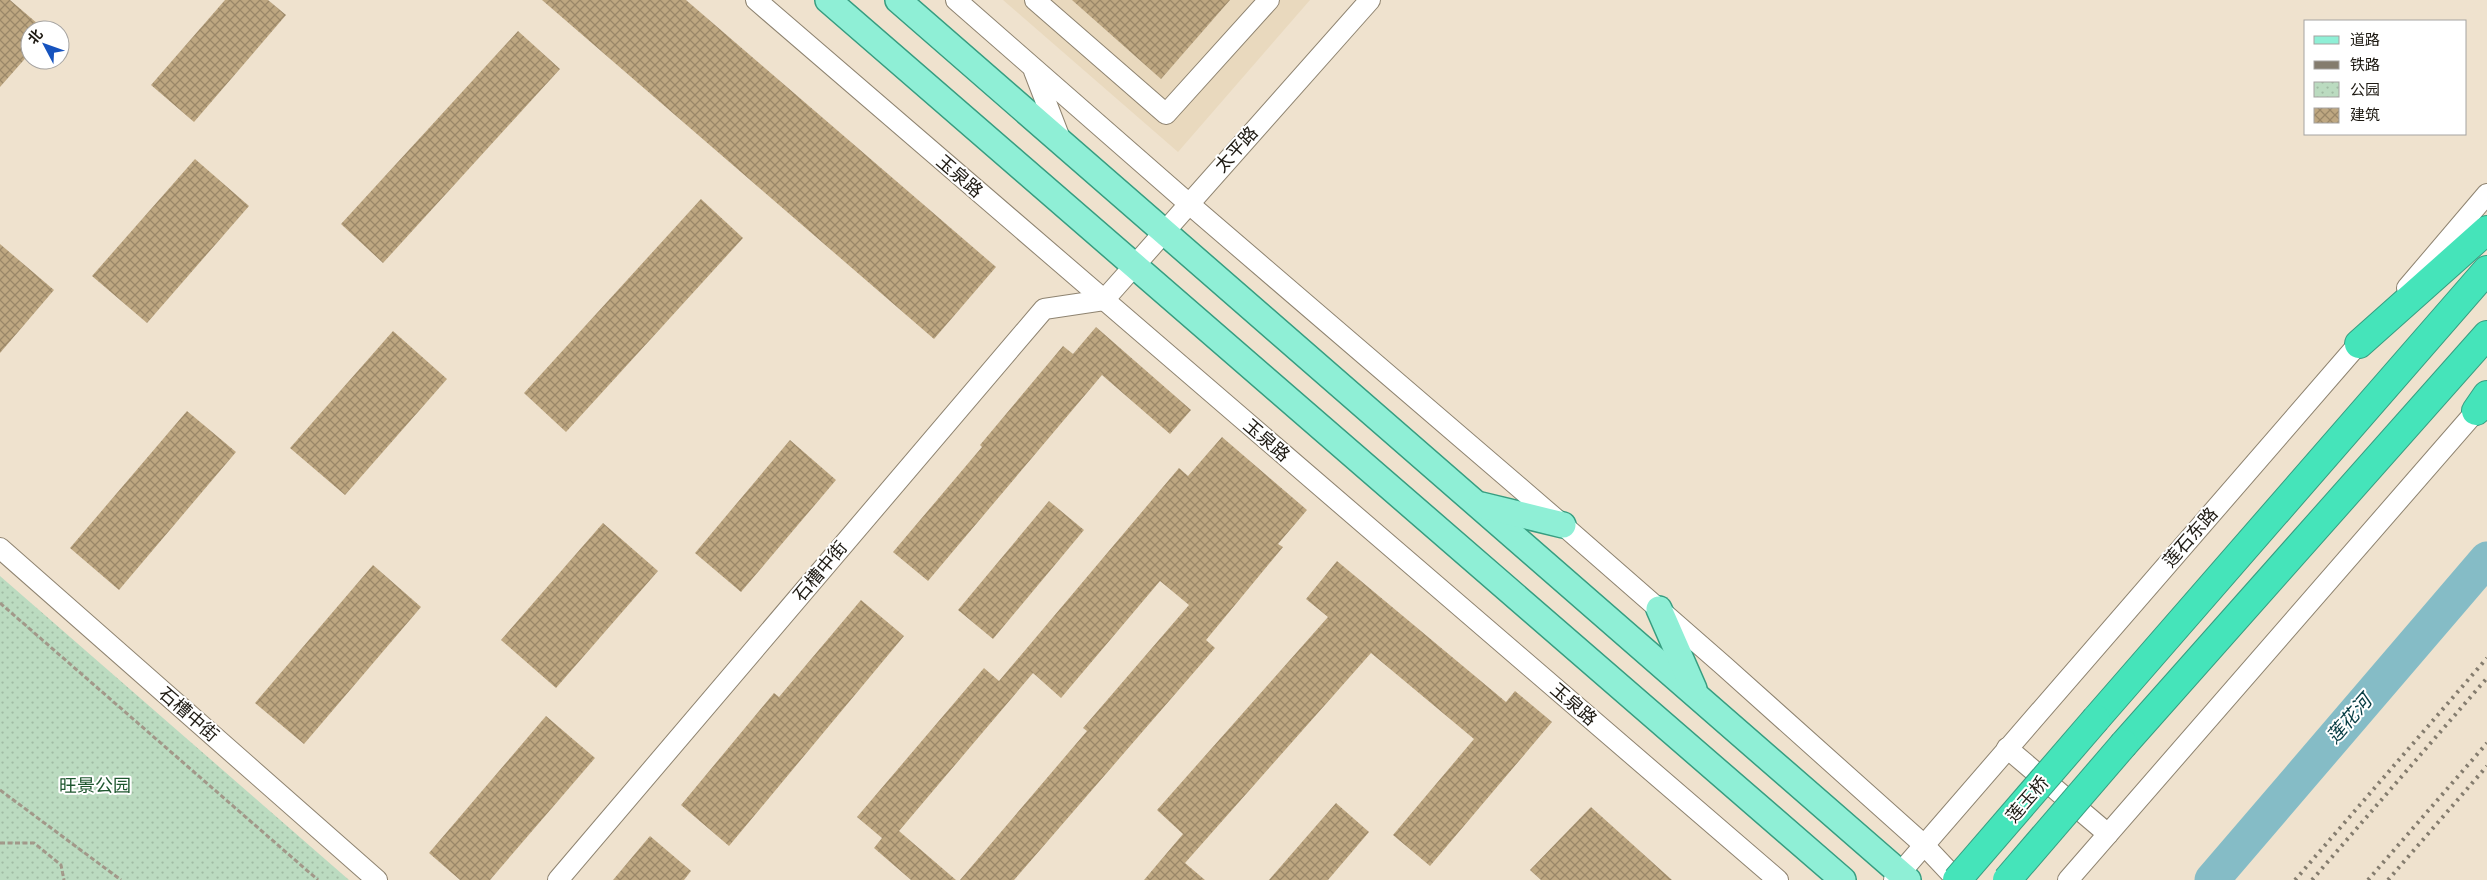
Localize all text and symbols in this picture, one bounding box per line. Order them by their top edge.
north arrow [20,20,70,70]
legend [2304,20,2467,135]
text: 北 [23,25,47,48]
text: 道路 [2350,29,2380,50]
text: 铁路 [2350,54,2380,75]
text: 公园 [2350,79,2380,100]
text: 建筑 [2350,104,2380,125]
street label: 太平路 [1209,121,1263,177]
street label: 玉泉路 [931,149,989,203]
street label: 玉泉路 [1238,413,1296,467]
street label: 莲石东路 [2157,502,2223,572]
street label: 石槽中街 [787,535,853,607]
street label: 玉泉路 [1545,677,1603,731]
street label: 石槽中街 [154,681,224,747]
water label: 莲花河 [2320,686,2381,749]
street label: 莲玉桥 [2000,770,2054,828]
park label: 旺景公园 [59,773,131,798]

